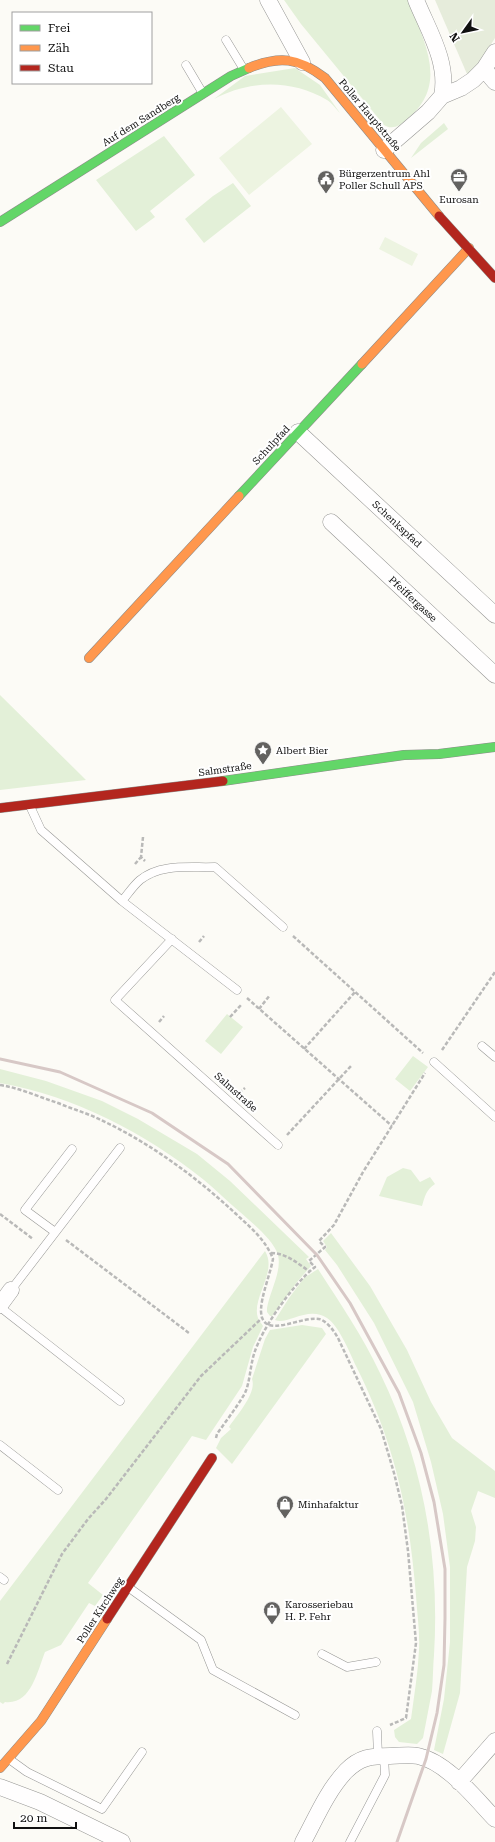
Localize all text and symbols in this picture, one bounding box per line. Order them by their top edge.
legend [12,12,152,84]
north arrow [443,12,483,52]
text: Frei [48,21,70,35]
text: N [447,30,463,44]
text: Zäh [48,41,70,55]
text: Stau [48,61,74,75]
street label: Poller Hauptstraße [337,77,404,154]
street label: Auf dem Sandberg [100,92,182,148]
office icon: Eurosan [449,167,469,192]
place label: Bürgerzentrum Ahl Poller Schull APS [339,168,430,191]
public building icon: Bürgerzentrum Ahl Poller Schull APS [316,169,336,194]
place label: Eurosan [439,194,479,205]
street label: Schulpfad [250,423,292,467]
street label: Schenkspfad [370,498,424,550]
street label: Pfeiffergasse [387,574,440,624]
place icon: Albert Bier [253,740,273,765]
place label: Albert Bier [276,745,328,756]
street label: Salmstraße [198,760,253,778]
street label: Salmstraße [212,1070,260,1114]
shop icon: Minhafaktur [275,1494,295,1519]
place label: Minhafaktur [298,1499,359,1510]
street label: Poller Kirchweg [75,1575,126,1645]
place label: Karosseriebau H. P. Fehr [285,1599,354,1622]
shop icon: Karosseriebau H. P. Fehr [262,1600,282,1625]
scale bar [14,1804,76,1830]
text: 20 m [20,1811,47,1825]

